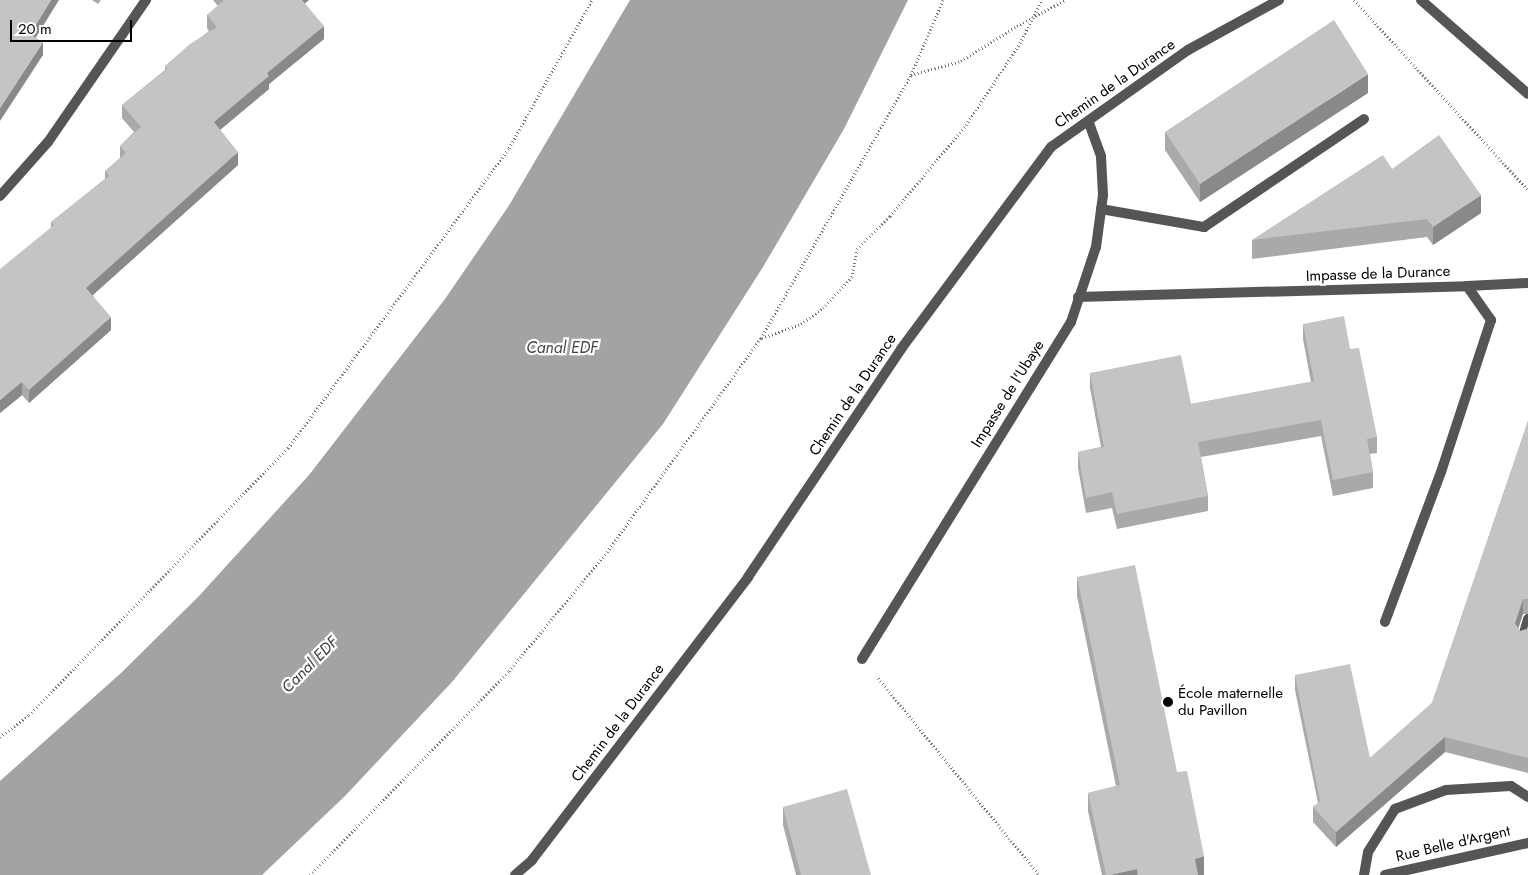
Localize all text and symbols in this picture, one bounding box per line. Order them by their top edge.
scale bar [12,10,135,42]
text: 20 m [18,18,52,40]
street label: Chemin de la Durance [1051,36,1179,132]
street label: Impasse de la Durance [1305,262,1451,286]
street label: Chemin de la Durance [806,331,900,459]
street label: Impasse de l'Ubaye [968,337,1048,451]
water label: Canal EDF [526,338,598,358]
water label: Canal EDF [278,633,342,697]
street label: Chemin de la Durance [568,660,668,786]
place label: École maternelle du Pavillon [1178,684,1283,719]
marker: École maternelle du Pavillon [1162,696,1174,708]
street label: Rue Belle d'Argent [1394,822,1512,866]

